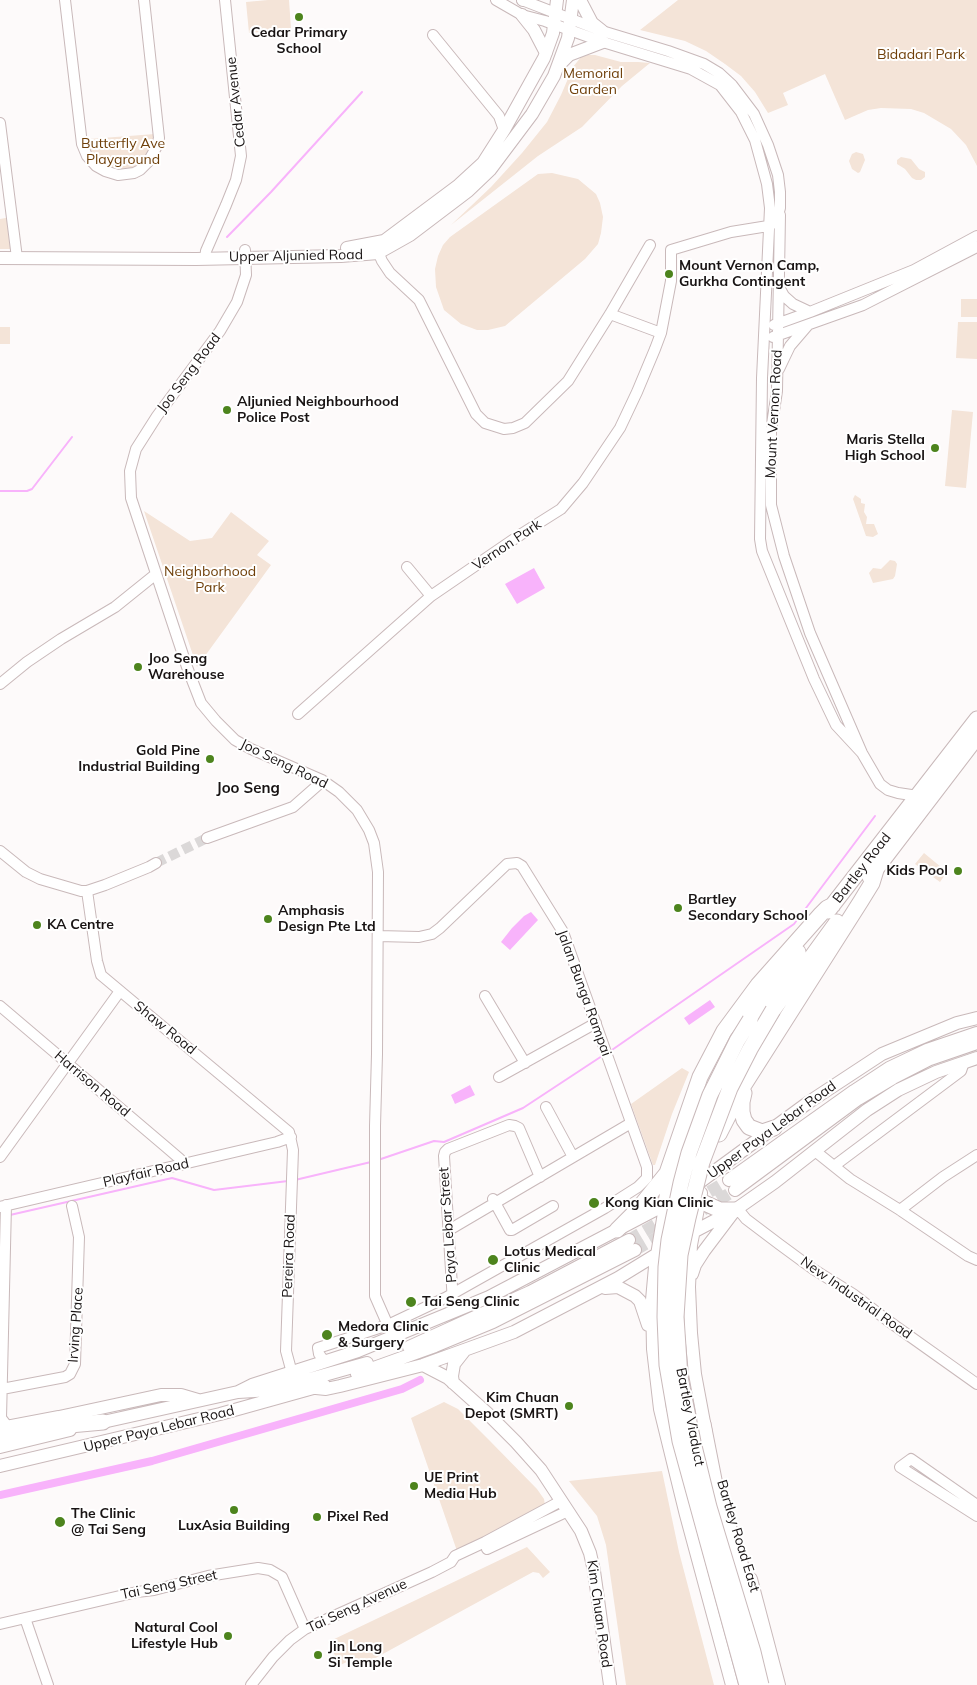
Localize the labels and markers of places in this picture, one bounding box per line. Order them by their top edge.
marker: Cedar Primary School [293,11,305,23]
place label: Cedar Primary School [251,25,347,58]
place label: Mount Vernon Camp, Gurkha Contingent [679,258,819,290]
marker: Mount Vernon Camp, Gurkha Contingent [663,268,675,280]
place label: Aljunied Neighbourhood Police Post [237,394,399,427]
marker: Aljunied Neighbourhood Police Post [221,404,233,416]
place label: Maris Stella High School [845,432,925,464]
marker: Maris Stella High School [929,442,941,454]
place label: Joo Seng Warehouse [148,651,224,684]
marker: Joo Seng Warehouse [132,661,144,673]
place label: Gold Pine Industrial Building [78,743,200,776]
marker: Gold Pine Industrial Building [204,753,216,765]
place label: Kids Pool [886,863,948,879]
marker: Kids Pool [952,865,964,877]
place label: Bartley Secondary School [688,892,808,924]
marker: Bartley Secondary School [672,902,684,914]
place label: Amphasis Design Pte Ltd [278,903,376,936]
marker: Amphasis Design Pte Ltd [262,913,274,925]
place label: KA Centre [47,917,114,933]
marker: KA Centre [31,919,43,931]
place label: Kong Kian Clinic [605,1195,713,1211]
marker: Kong Kian Clinic [587,1196,601,1210]
place label: Lotus Medical Clinic [504,1244,596,1276]
marker: Lotus Medical Clinic [486,1253,500,1267]
place label: Tai Seng Clinic [422,1294,519,1310]
marker: Tai Seng Clinic [404,1295,418,1309]
place label: Medora Clinic & Surgery [338,1319,429,1351]
marker: Medora Clinic & Surgery [320,1328,334,1342]
place label: Kim Chuan Depot (SMRT) [465,1390,559,1422]
marker: Kim Chuan Depot (SMRT) [563,1400,575,1412]
place label: UE Print Media Hub [424,1470,497,1502]
marker: UE Print Media Hub [408,1480,420,1492]
marker: LuxAsia Building [228,1504,240,1516]
place label: The Clinic @ Tai Seng [71,1506,146,1538]
place label: Pixel Red [327,1509,389,1525]
marker: Pixel Red [311,1511,323,1523]
marker: The Clinic @ Tai Seng [53,1515,67,1529]
place label: LuxAsia Building [178,1518,290,1534]
place label: Natural Cool Lifestyle Hub [131,1620,218,1652]
marker: Natural Cool Lifestyle Hub [222,1630,234,1642]
place label: Jin Long Si Temple [328,1639,392,1671]
marker: Jin Long Si Temple [312,1649,324,1661]

